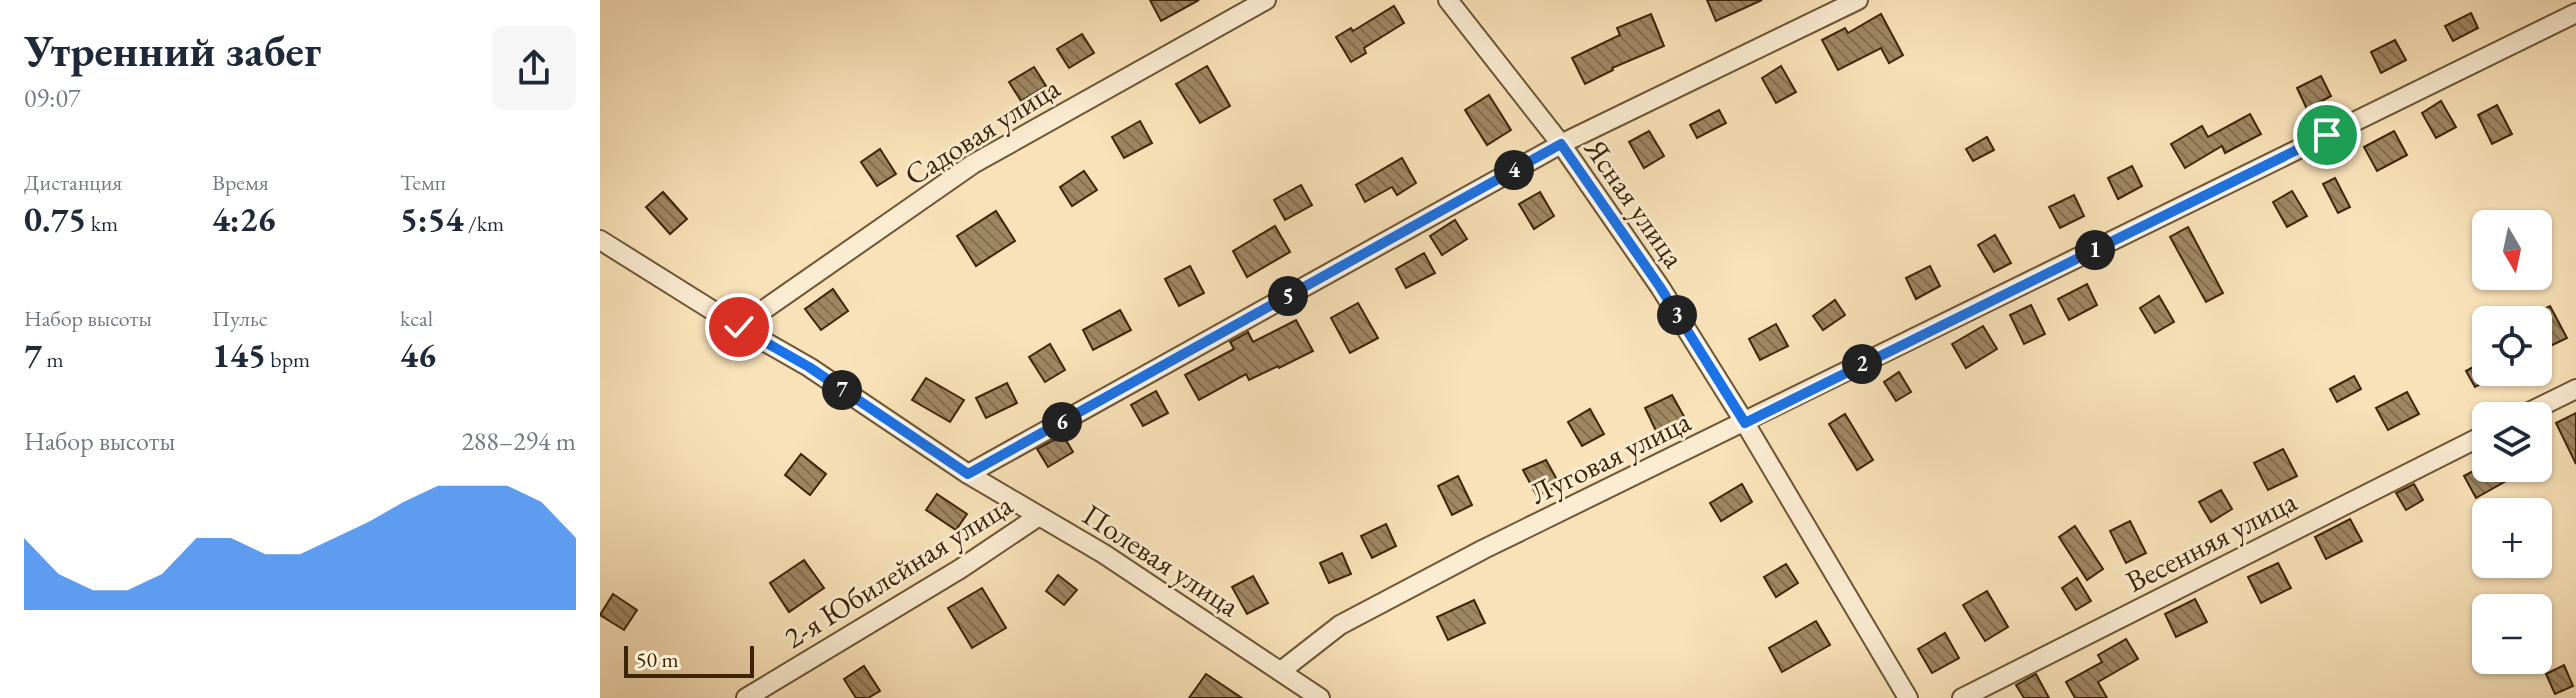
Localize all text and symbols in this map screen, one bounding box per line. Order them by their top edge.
text: Утренний забег [24,22,321,79]
button: share [492,26,576,110]
street label: Садовая улица [897,68,1067,194]
text: 09:07 [24,81,80,115]
pin [2293,101,2361,169]
icon: arrive [2305,113,2349,157]
street label: Ясная улица [1576,130,1694,275]
pin: 4 [1494,150,1534,190]
text: 4 [1508,155,1520,184]
text: Дистанция [24,168,122,197]
text: Время [212,168,269,197]
text: Темп [400,168,446,197]
text: 0.75 [24,197,86,241]
text: 4:26 [212,197,276,241]
text: 5:54 [400,197,464,241]
text: km [86,209,118,238]
text: /km [464,209,504,238]
north arrow [2472,210,2552,290]
map controls [2472,210,2552,674]
pin: 1 [2075,230,2115,270]
text: 1 [2089,235,2101,264]
pin: 5 [1268,276,1308,316]
text: 5 [1282,281,1294,310]
pin [705,293,773,361]
pin: 3 [1657,295,1697,335]
text: 3 [1671,300,1683,329]
text: Набор высоты [24,304,152,333]
text: Пульс [212,304,268,333]
text: kcal [400,304,433,333]
icon: check [717,305,761,349]
button: locate [2472,306,2552,386]
text: 7 [24,333,42,377]
text: 145 [212,333,266,377]
text: 46 [400,333,436,377]
pin: 2 [1842,344,1882,384]
text: m [42,345,64,374]
text: bpm [266,345,310,374]
text: 2 [1856,349,1868,378]
pin: 7 [822,370,862,410]
text: 7 [836,375,848,404]
street label: Луговая улица [1523,401,1697,513]
pin: 6 [1042,402,1082,442]
button: layers [2472,402,2552,482]
text: 6 [1056,407,1068,436]
text: Набор высоты [24,424,175,458]
text: 288–294 m [461,424,576,458]
street label: Весенняя улица [2119,481,2303,601]
street label: 2-я Юбилейная улица [777,485,1019,657]
street label: Полевая улица [1075,495,1247,625]
button: + [2472,498,2552,578]
button: − [2472,594,2552,674]
scale bar [624,642,754,678]
text: 50 m [636,645,679,674]

